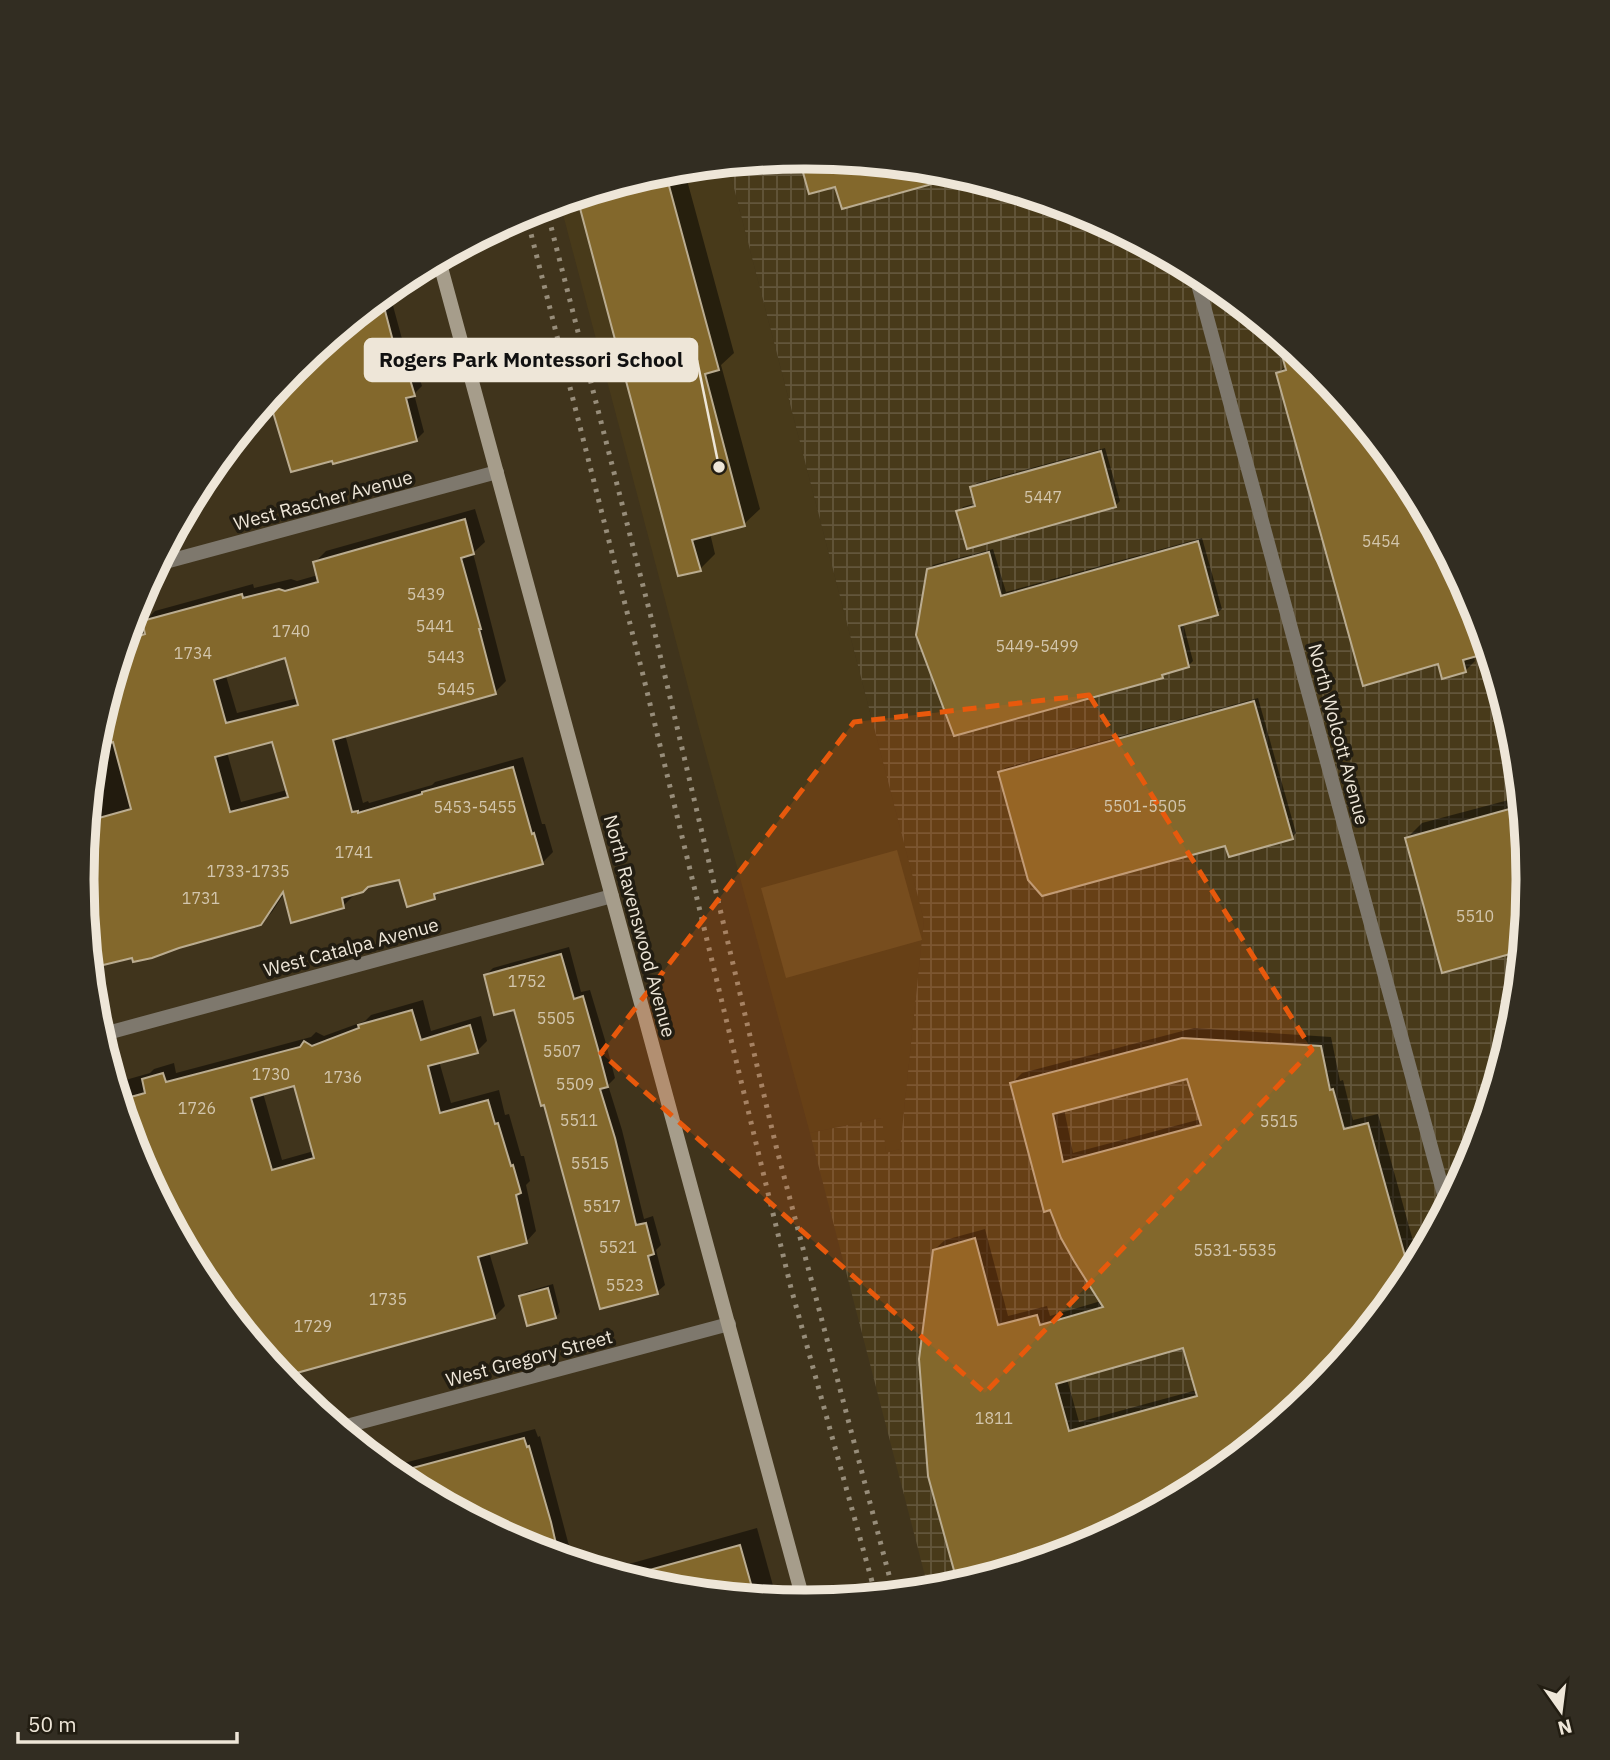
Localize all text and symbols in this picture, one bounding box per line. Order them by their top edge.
callout: Rogers Park Montessori School [365,339,697,381]
text: Rogers Park Montessori School [379,345,683,373]
street label: West Rascher Avenue [231,465,415,535]
house number: 5447 [1024,487,1062,507]
house number: 5454 [1362,531,1400,551]
house number: 5439 [407,584,445,604]
house number: 5441 [416,616,454,636]
house number: 1740 [272,621,310,641]
house number: 5449-5499 [995,636,1079,656]
street label: North Wolcott Avenue [1303,641,1375,827]
house number: 1734 [174,643,212,663]
house number: 5443 [427,647,465,667]
house number: 5445 [437,679,475,699]
house number: 5501-5505 [1103,796,1187,816]
house number: 5453-5455 [433,797,517,817]
street label: North Ravenswood Avenue [599,812,681,1040]
house number: 1741 [335,842,373,862]
house number: 1733-1735 [206,861,290,881]
house number: 1731 [182,888,220,908]
house number: 5510 [1456,906,1494,926]
street label: West Catalpa Avenue [261,912,441,982]
house number: 1752 [508,971,546,991]
house number: 5505 [537,1008,575,1028]
house number: 5507 [543,1041,581,1061]
house number: 1730 [252,1064,290,1084]
house number: 1736 [324,1067,362,1087]
house number: 5509 [556,1074,594,1094]
house number: 1726 [178,1098,216,1118]
house number: 5511 [560,1110,598,1130]
house number: 5515 [1260,1111,1298,1131]
house number: 5515 [571,1153,609,1173]
house number: 5517 [583,1196,621,1216]
house number: 5521 [599,1237,637,1257]
house number: 5531-5535 [1193,1240,1277,1260]
house number: 5523 [606,1275,644,1295]
house number: 1735 [369,1289,407,1309]
house number: 1729 [294,1316,332,1336]
street label: West Gregory Street [443,1324,615,1392]
house number: 1811 [975,1408,1013,1428]
north arrow [1526,1676,1596,1746]
scale bar [18,1700,236,1744]
text: 50 m [28,1710,77,1738]
text: N [1556,1714,1575,1741]

